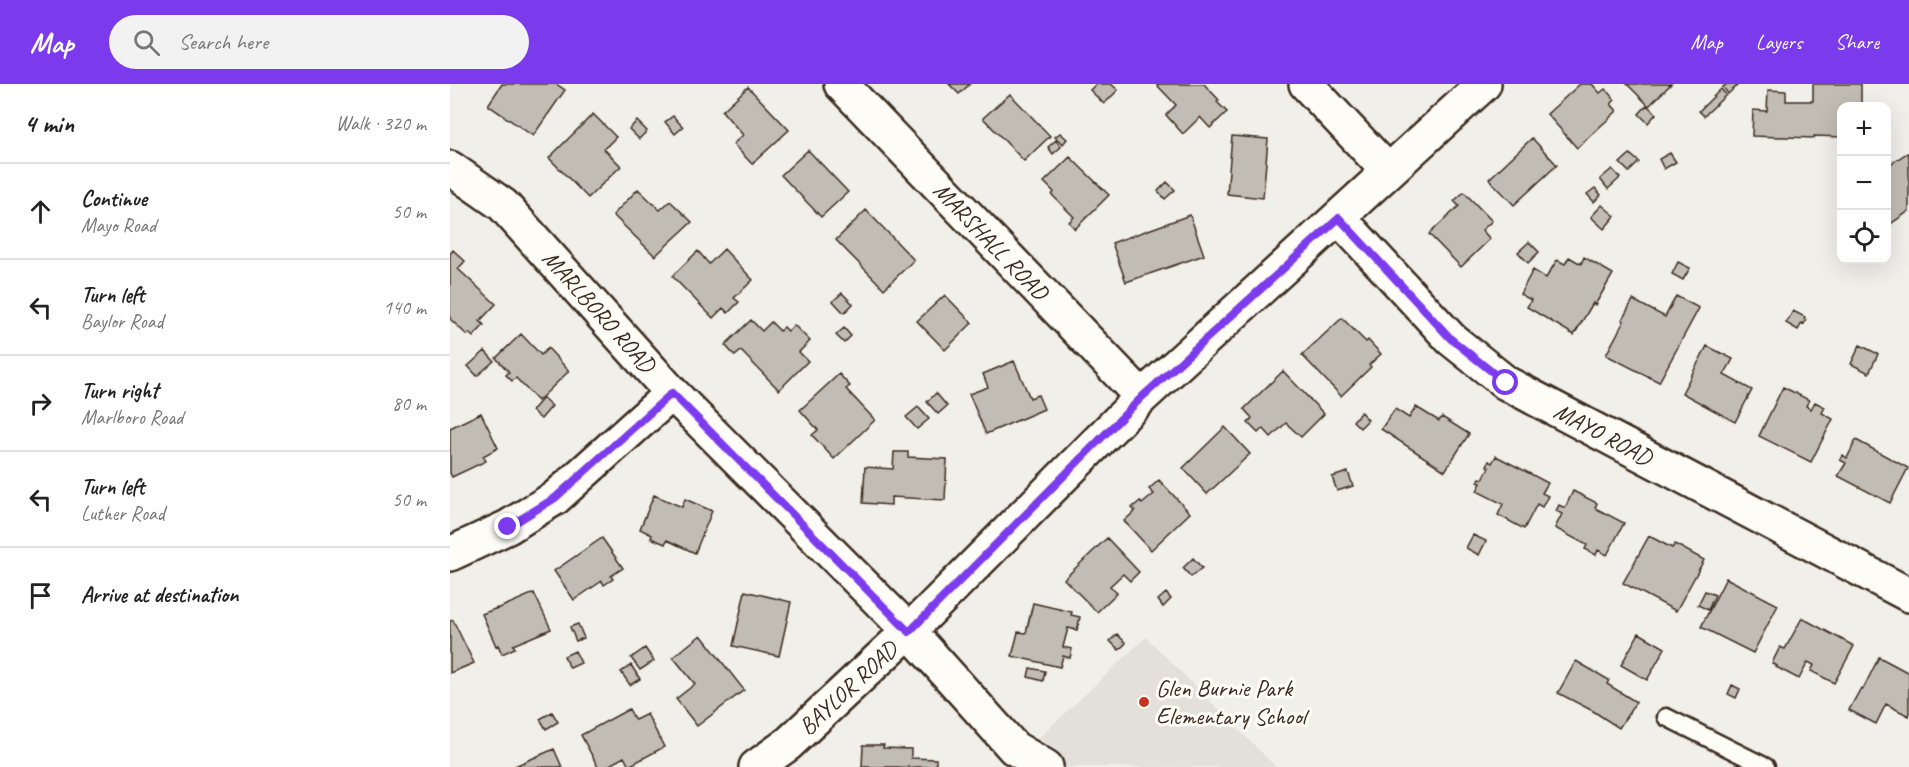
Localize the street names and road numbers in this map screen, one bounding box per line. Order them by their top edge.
street label: MARSHALL ROAD [927,176,1056,308]
street label: MARLBORO ROAD [536,244,663,380]
street label: MAYO ROAD [1549,396,1659,473]
street label: BAYLOR ROAD [792,633,905,741]

